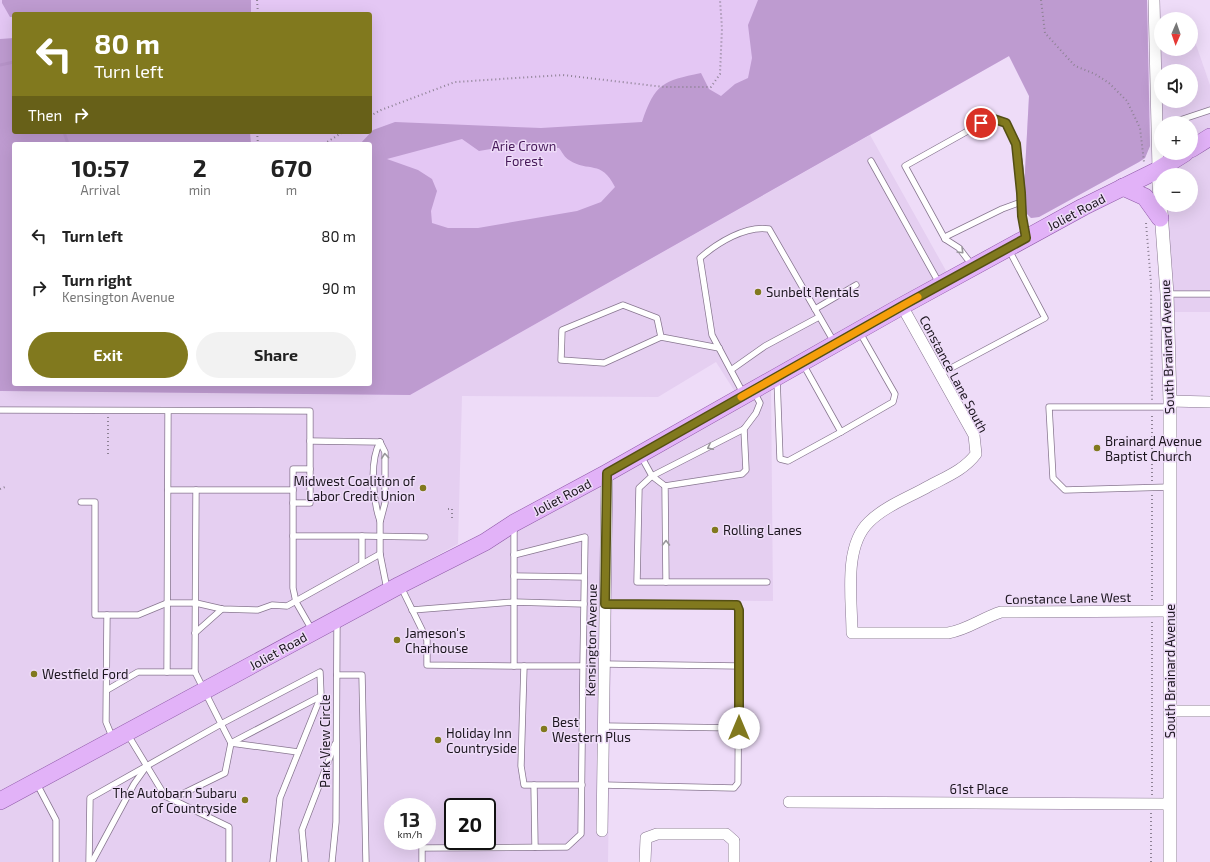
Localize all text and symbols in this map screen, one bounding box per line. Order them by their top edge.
north arrow [1154,12,1198,56]
map controls [1154,12,1198,212]
text: 80 m [94,26,160,60]
icon: left [28,28,80,80]
text: Turn left [94,60,164,82]
button: sound [1154,64,1198,108]
icon: right [70,104,92,126]
text: Then [28,106,62,124]
pin [964,106,998,140]
icon: arrive [970,112,992,134]
button: + [1154,116,1198,160]
park label: Arie Crown Forest [492,138,556,169]
text: 10:57 [72,153,129,182]
text: 2 [193,153,207,182]
text: 670 [270,153,312,182]
button: − [1154,168,1198,212]
text: Arrival [81,182,120,198]
text: min [189,182,211,198]
text: m [286,182,297,198]
street label: Joliet Road [1044,190,1108,234]
icon: left [28,225,50,247]
text: Turn left [62,227,123,245]
text: 80 m [321,227,356,245]
one-way arrow [956,246,964,254]
text: Turn right [62,271,132,289]
icon: right [28,277,50,299]
text: 90 m [322,279,356,297]
street label: South Brainard Avenue [1157,279,1177,414]
place label: Sunbelt Rentals [766,284,859,300]
marker: Sunbelt Rentals [753,287,763,297]
text: Kensington Avenue [62,289,175,305]
street label: Constance Lane South [916,313,992,435]
button: Exit [28,332,188,378]
button: Share [196,332,356,378]
place label: Brainard Avenue Baptist Church [1105,433,1202,464]
one-way arrow [706,442,714,450]
marker: Brainard Avenue Baptist Church [1092,443,1102,453]
one-way arrow [380,452,389,459]
place label: Midwest Coalition of Labor Credit Union [293,473,416,504]
street label: Joliet Road [530,475,594,519]
marker: Midwest Coalition of Labor Credit Union [418,483,428,493]
place label: Rolling Lanes [723,522,802,538]
marker: Rolling Lanes [710,525,720,535]
one-way arrow [662,540,670,546]
street label: Kensington Avenue [582,583,600,696]
street label: Constance Lane West [1005,589,1131,607]
street label: South Brainard Avenue [1162,604,1178,738]
place label: Jameson's Charhouse [405,625,468,656]
street label: Joliet Road [246,629,310,673]
marker: Jameson's Charhouse [392,635,402,645]
place label: Westfield Ford [42,666,128,682]
marker: Westfield Ford [29,669,39,679]
street label: Park View Circle [317,694,333,788]
position arrow [718,707,760,749]
place label: Best Western Plus [552,714,631,745]
marker: Best Western Plus [539,724,549,734]
place label: Holiday Inn Countryside [446,725,517,756]
marker: Holiday Inn Countryside [433,735,443,745]
street label: 61st Place [950,781,1009,797]
place label: The Autobarn Subaru of Countryside [112,785,237,816]
marker: The Autobarn Subaru of Countryside [240,795,250,805]
speed limit sign: 20 [444,798,496,850]
text: 13 [400,807,420,831]
text: km/h [398,828,422,840]

